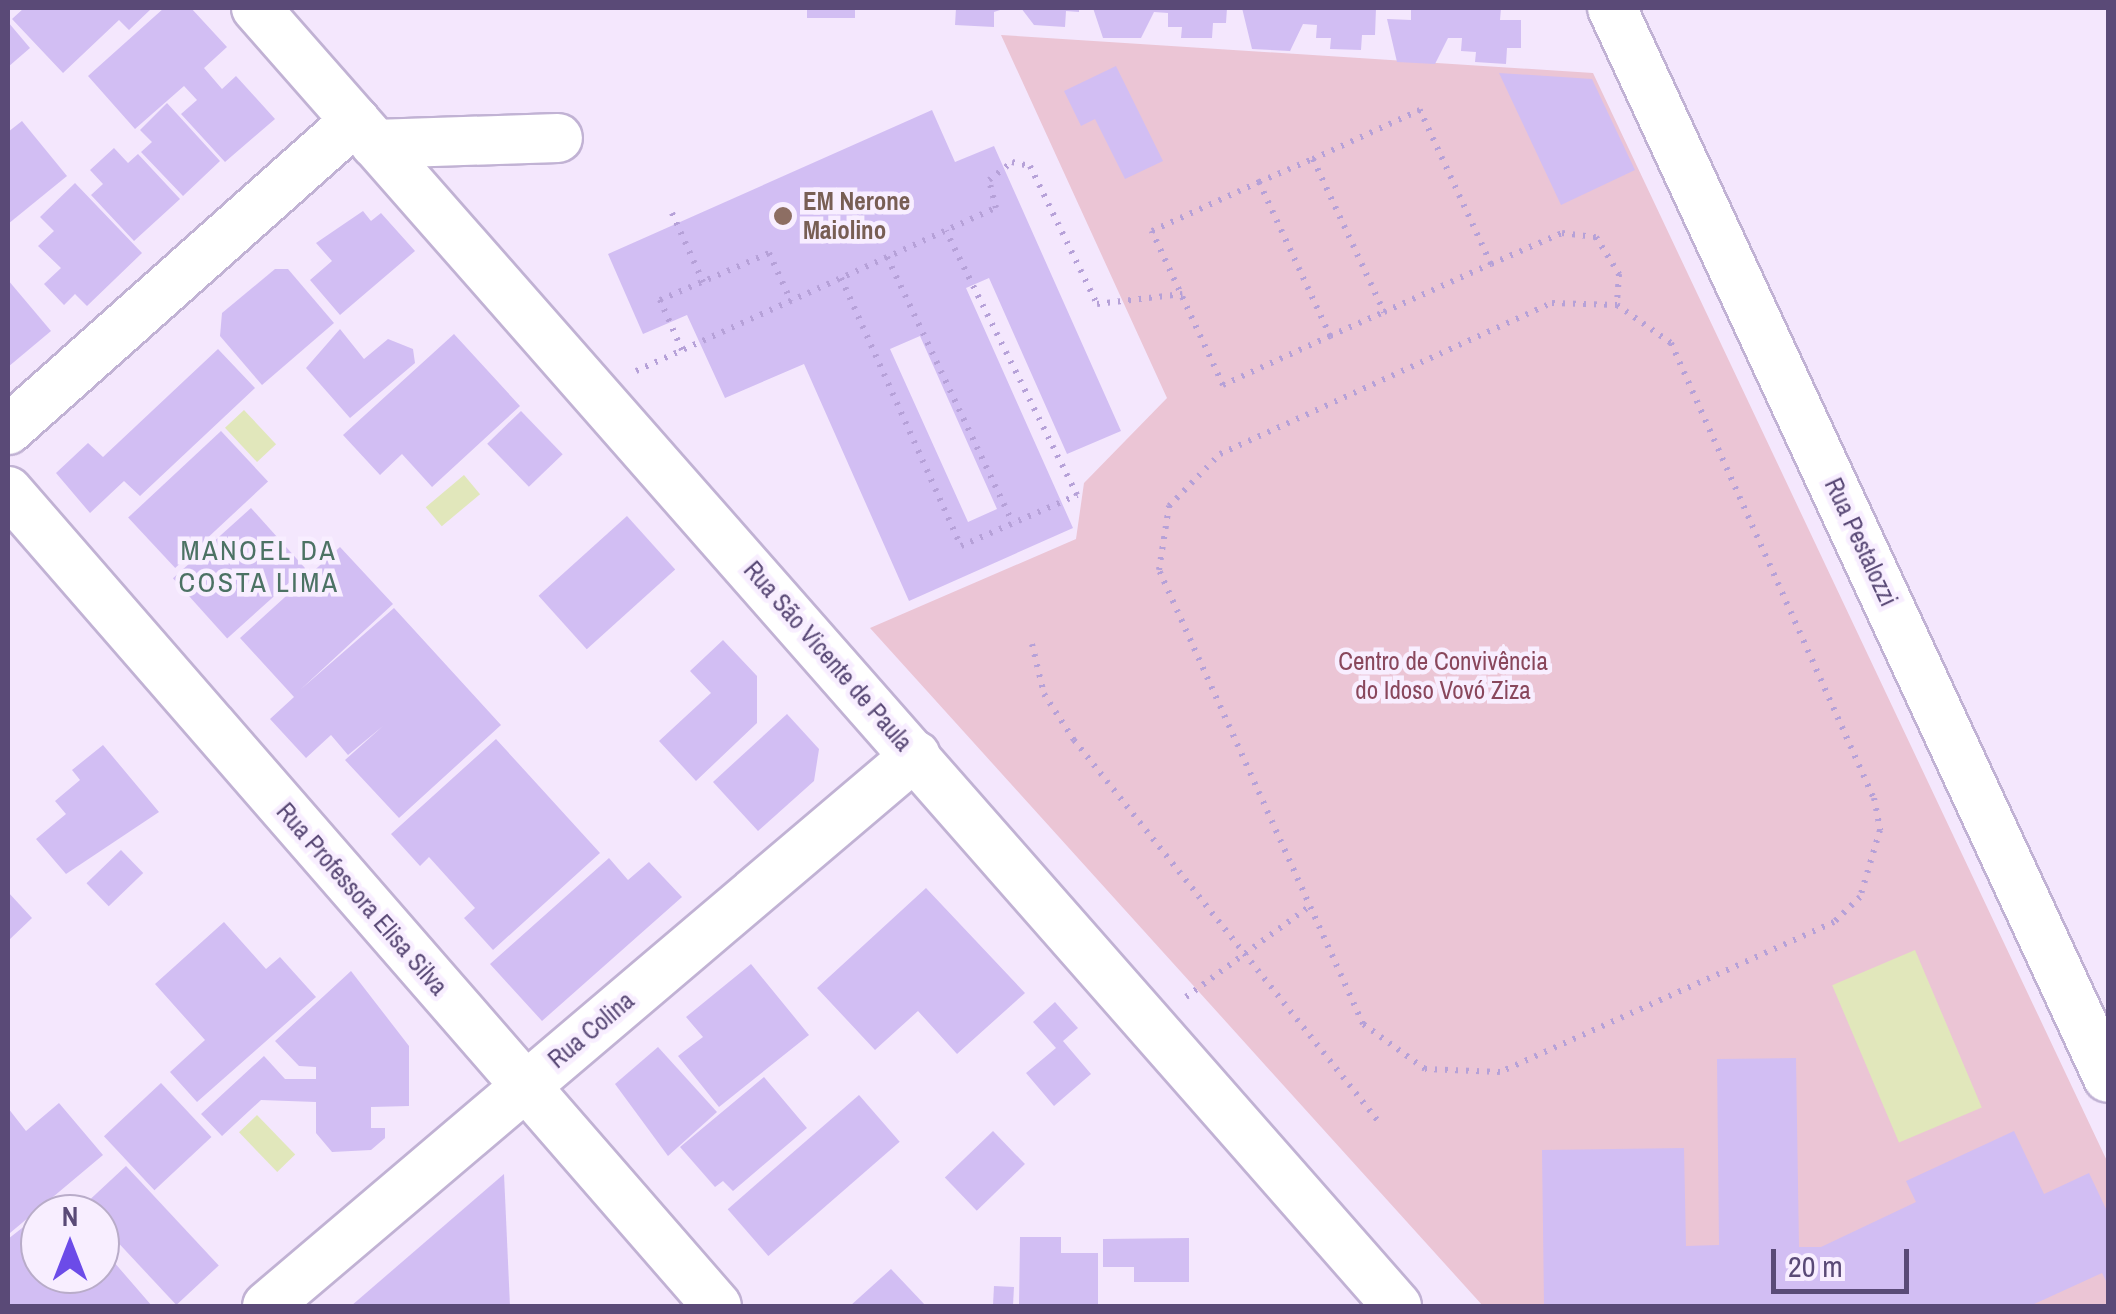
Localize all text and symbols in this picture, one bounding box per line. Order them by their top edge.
place label: EM Nerone Maiolino [803,187,910,246]
marker: EM Nerone Maiolino [772,205,794,227]
street label: Rua Pestalozzi [1818,473,1904,611]
district label: MANOEL DA COSTA LIMA [178,533,340,599]
street label: Rua São Vicente de Paula [738,555,918,757]
park label: Centro de Convivência do Idoso Vovó Ziza [1338,647,1548,706]
street label: Rua Professora Elisa Silva [270,797,454,1001]
street label: Rua Colina [542,986,640,1074]
north arrow [20,1194,120,1294]
text: N [62,1197,78,1235]
scale bar [1776,1229,1914,1291]
text: 20 m [1788,1246,1843,1286]

